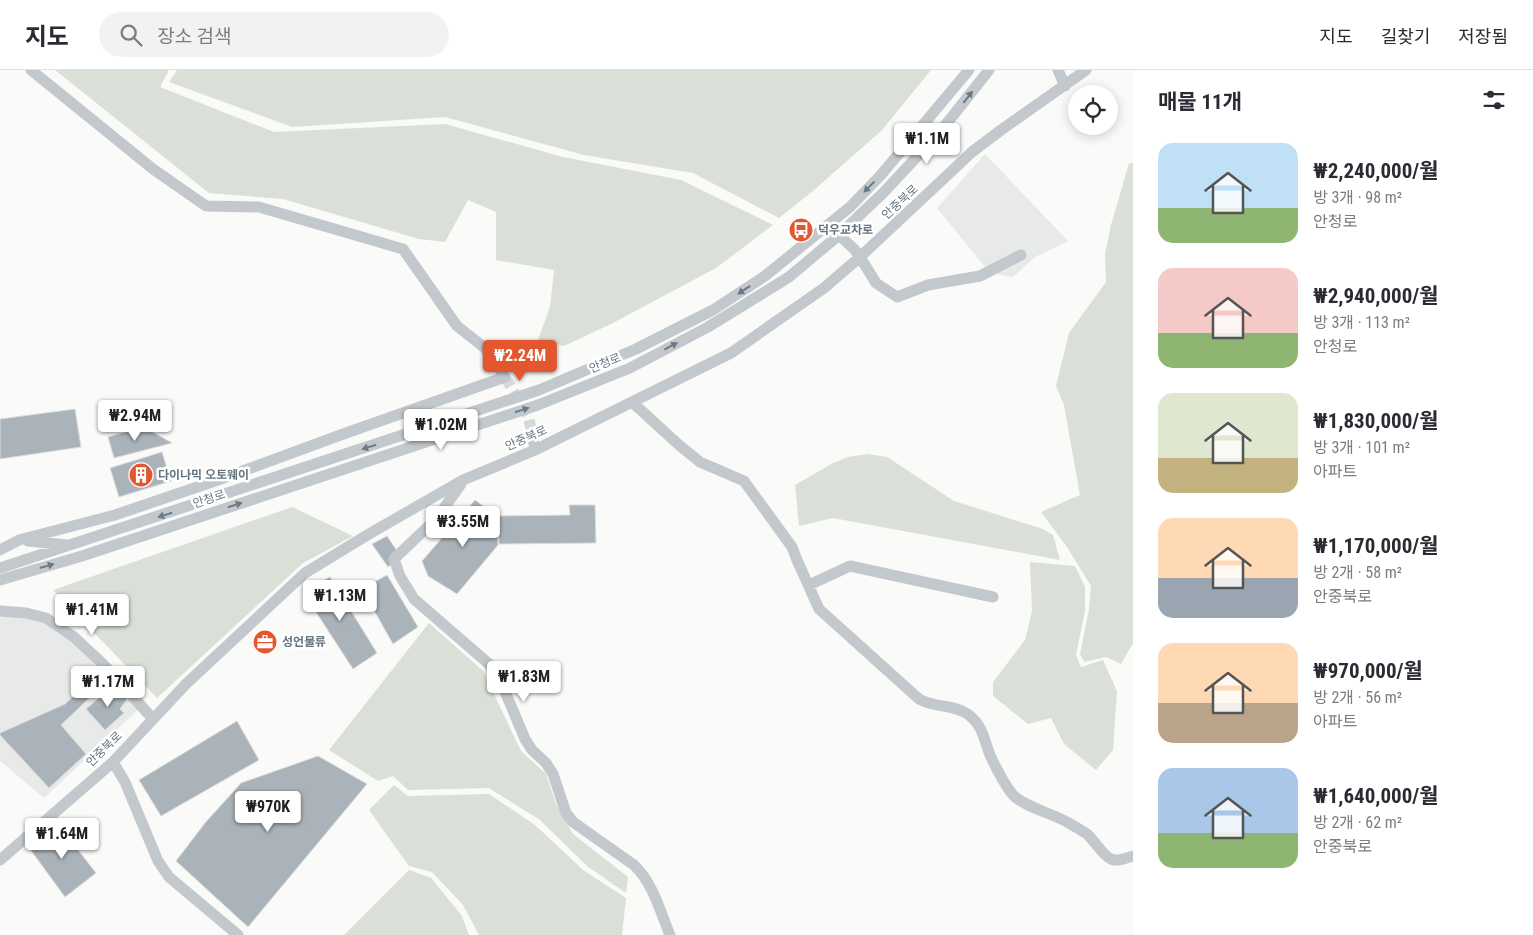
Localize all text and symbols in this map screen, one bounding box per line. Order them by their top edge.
search box [99,12,449,57]
icon: search [117,21,145,49]
text: 지도 [25,23,69,51]
text: 장소 검색 [157,25,231,48]
text: 지도 [1320,26,1353,47]
text: 길찾기 [1381,26,1430,47]
text: 저장됨 [1458,26,1508,47]
map controls [1068,85,1118,135]
button: locate [1068,85,1118,135]
icon: filters [1480,86,1508,114]
text: 매물 11개 [1158,90,1242,114]
one-way arrow [962,91,973,104]
pin: ₩1.1M [892,122,962,165]
text: ₩1.1M [905,129,949,148]
text: ₩2,240,000/월 [1313,159,1439,183]
icon: home [1198,163,1258,223]
one-way arrow [864,181,876,193]
street label: 안중북로 [879,182,921,222]
text: 방 3개 · 98 m² [1313,188,1402,207]
text: 안청로 [1313,212,1357,231]
bus stop icon: 덕우교차로 [788,217,814,243]
place label: 덕우교차로 [818,223,873,237]
text: ₩2,940,000/월 [1313,284,1439,308]
one-way arrow [737,285,750,295]
icon: home [1198,288,1258,348]
text: 방 3개 · 113 m² [1313,313,1410,332]
text: 안청로 [1313,337,1357,356]
pin: ₩2.24M [479,340,561,382]
one-way arrow [664,342,678,351]
text: ₩2.24M [494,346,546,365]
street label: 안청로 [587,350,623,376]
pin: ₩2.94M [94,400,176,442]
text: ₩2.94M [109,406,161,425]
one-way arrow [515,406,530,414]
pin: ₩1.02M [400,408,482,451]
text: ₩1,830,000/월 [1313,409,1439,433]
icon: home [1198,413,1258,473]
text: ₩1.02M [415,415,467,434]
street label: 안중북로 [503,423,549,453]
text: 방 3개 · 101 m² [1313,438,1410,457]
one-way arrow [362,444,377,451]
building icon: 다이나믹 오토웨이 [128,462,154,488]
text: 아파트 [1313,462,1357,481]
place label: 다이나믹 오토웨이 [158,468,249,482]
street label: 안청로 [191,487,227,511]
one-way arrow [227,501,242,509]
pin: ₩3.55M [422,506,504,548]
one-way arrow [157,511,172,519]
text: ₩3.55M [437,512,489,531]
text: ₩1,170,000/월 [1313,534,1439,558]
icon: home [1198,538,1258,598]
one-way arrow [39,562,54,570]
text: 방 2개 · 58 m² [1313,563,1402,582]
pin: ₩1.13M [299,580,381,622]
text: ₩1.13M [314,586,366,605]
text: 안중북로 [1313,587,1372,606]
pin: ₩1.41M [51,594,133,636]
text: ₩1.41M [66,600,118,619]
office icon: 성언물류 [252,629,278,655]
place label: 성언물류 [282,635,326,649]
text: ₩970,000/월 [1313,659,1423,683]
pin: ₩1.83M [483,660,565,703]
icon: home [1198,663,1258,723]
pin: ₩1.17M [67,666,149,708]
text: ₩1.83M [498,667,550,686]
text: ₩1.17M [82,672,134,691]
text: 방 2개 · 56 m² [1313,688,1402,707]
text: 아파트 [1313,712,1357,731]
street label: 안중북로 [83,729,125,769]
text: ₩1,640,000/월 [1313,784,1439,808]
icon: home [1198,788,1258,848]
pin: ₩970K [233,790,303,833]
text: ₩970K [246,797,290,816]
text: 방 2개 · 62 m² [1313,813,1402,832]
pin: ₩1.64M [21,818,103,860]
text: ₩1.64M [36,824,88,843]
text: 안중북로 [1313,837,1372,856]

